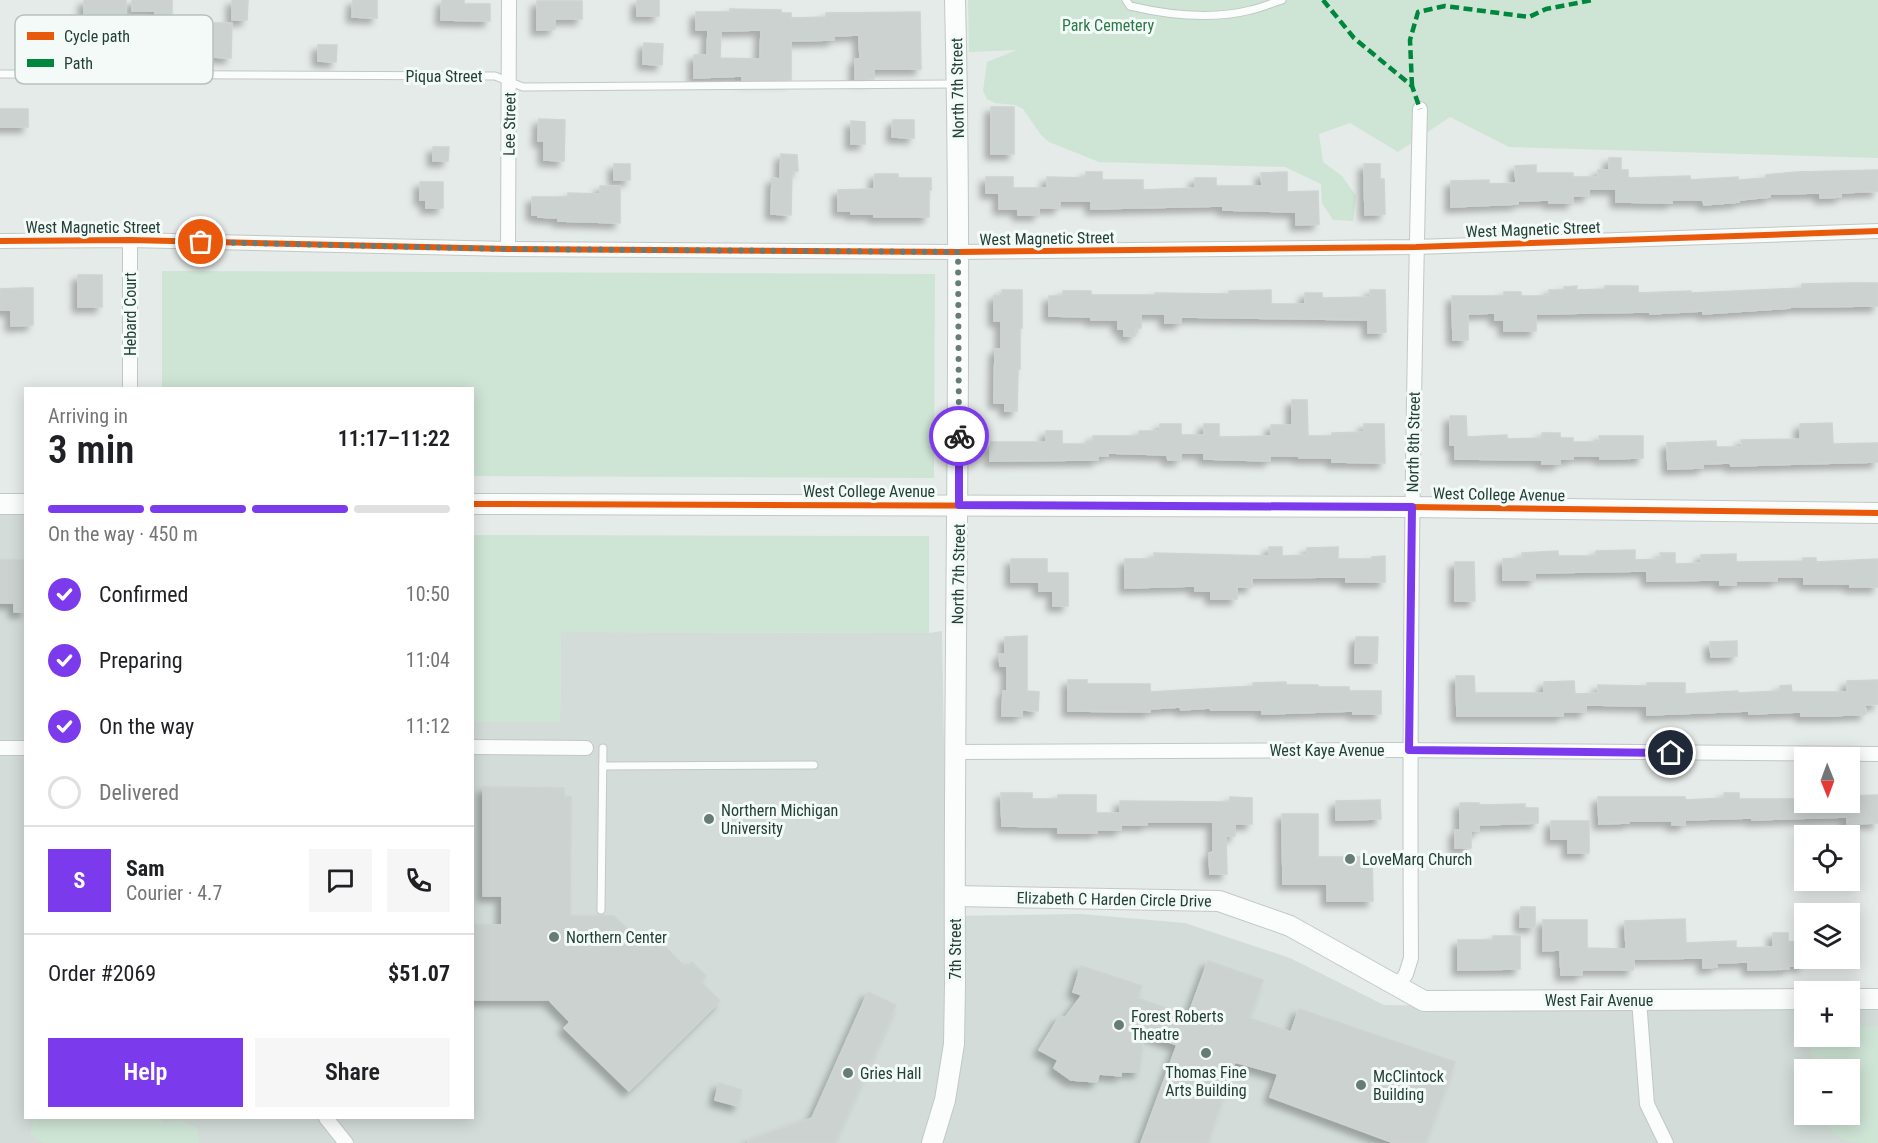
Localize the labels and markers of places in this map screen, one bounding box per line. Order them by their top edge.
pin [175,216,226,267]
pin [1645,727,1696,778]
place label: Northern Michigan University [721,801,838,838]
marker: Northern Michigan University [702,812,716,826]
place label: LoveMarq Church [1362,850,1472,869]
marker: LoveMarq Church [1343,852,1357,866]
place label: Northern Center [566,928,667,947]
marker: Northern Center [547,930,561,944]
place label: Forest Roberts Theatre [1131,1007,1224,1044]
marker: Forest Roberts Theatre [1112,1018,1126,1032]
marker: Thomas Fine Arts Building [1199,1046,1213,1060]
place label: Thomas Fine Arts Building [1165,1063,1247,1100]
place label: Gries Hall [860,1064,921,1083]
marker: Gries Hall [841,1066,855,1080]
place label: McClintock Building [1373,1067,1445,1104]
marker: McClintock Building [1354,1078,1368,1092]

